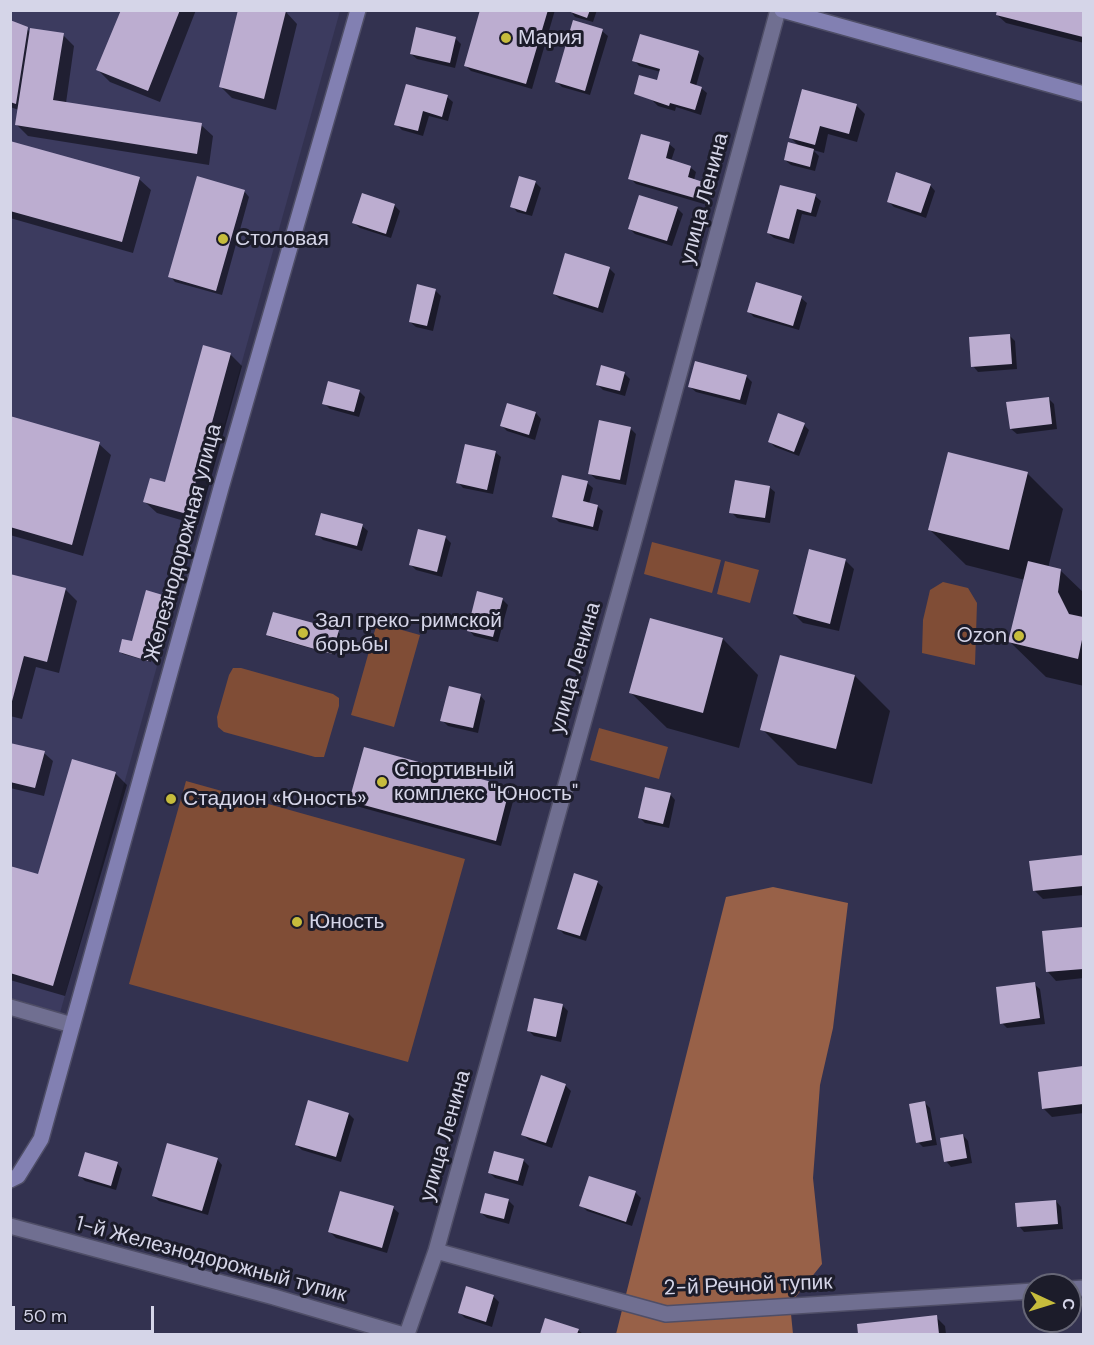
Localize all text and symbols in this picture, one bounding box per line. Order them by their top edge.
place label: Мария [518,25,582,51]
marker: Мария [499,31,513,45]
street label: улица Ленина [675,130,735,268]
place label: Столовая [235,226,329,252]
marker: Столовая [216,232,230,246]
street label: Железнодорожная улица [140,421,228,665]
street label: улица Ленина [545,599,607,737]
place label: Зал греко-римской борьбы [315,608,502,658]
place label: Ozon [957,623,1007,649]
marker: Зал греко-римской борьбы [296,626,310,640]
marker: Ozon [1012,629,1026,643]
place label: Спортивный комплекс "Юность" [394,757,578,807]
marker: Спортивный комплекс "Юность" [375,775,389,789]
place label: Стадион «Юность» [183,786,367,812]
marker: Стадион «Юность» [164,792,178,806]
place label: Юность [309,909,385,935]
marker: Юность [290,915,304,929]
street label: улица Ленина [415,1067,477,1205]
street label: 1-й Железнодорожный тупик [73,1212,349,1308]
street label: 2-й Речной тупик [663,1270,833,1302]
north arrow [1022,1273,1082,1333]
scale bar [15,1294,158,1332]
text: С [1058,1298,1079,1311]
text: 50 m [23,1304,67,1328]

